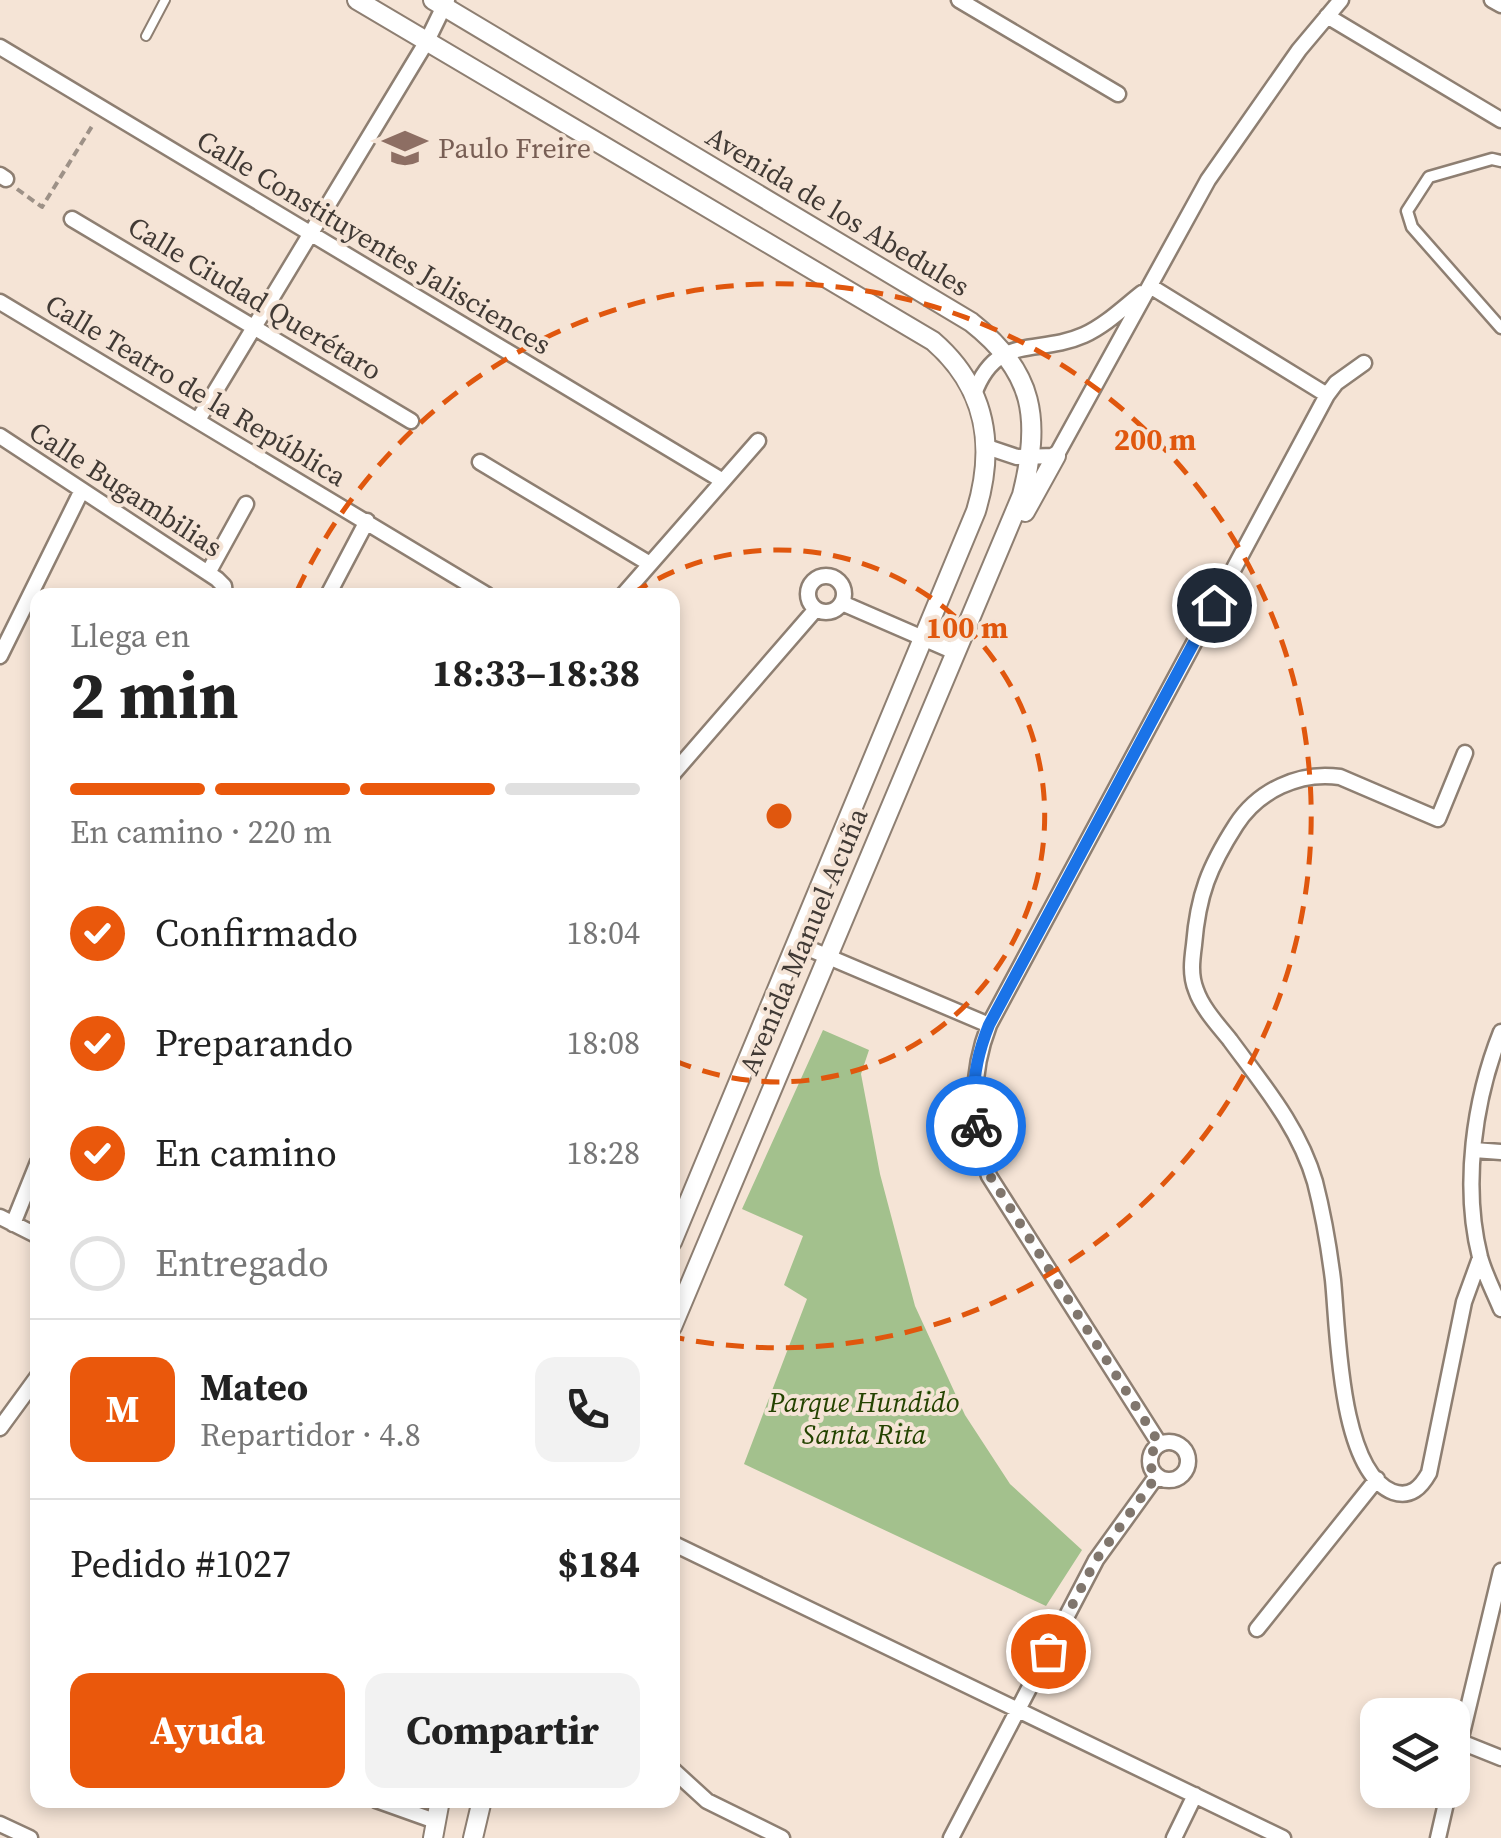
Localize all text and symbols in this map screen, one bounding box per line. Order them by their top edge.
street label: Avenida de los Abedules [699,117,977,305]
street label: Calle Constituyentes Jalisciences [190,121,558,363]
school or university icon: Paulo Freire [381,124,429,172]
place label: Paulo Freire [438,129,591,167]
street label: Calle Ciudad Querétaro [121,207,389,389]
street label: Calle Teatro de la República [38,285,354,495]
street label: Calle Bugambilias [22,412,230,566]
text: 200 m [1114,419,1196,460]
pin [1172,563,1257,648]
icon: home [1187,578,1242,633]
text: 100 m [926,607,1008,648]
text: Llega en [70,614,190,658]
text: 18:33–18:38 [432,647,640,699]
text: 2 min [70,651,239,740]
centre of rings [761,798,797,834]
street label: Avenida Manuel Acuña [730,801,877,1080]
text: En camino · 220 m [70,810,332,854]
icon: check [70,906,125,961]
text: Confirmado [155,907,358,959]
text: 18:04 [566,911,640,955]
icon: check [70,1016,125,1071]
text: Preparando [155,1017,353,1069]
text: 18:08 [566,1021,640,1065]
courier [926,1076,1026,1176]
icon: bike [949,1099,1004,1154]
icon: check [70,1126,125,1181]
text: En camino [155,1127,337,1179]
text: 18:28 [566,1131,640,1175]
text: Entregado [155,1237,329,1289]
button: phone [535,1357,640,1462]
text: Mateo [200,1361,308,1413]
text: M [105,1383,140,1435]
park label: Parque Hundido Santa Rita [768,1383,959,1453]
text: Repartidor · 4.8 [200,1413,421,1457]
text: Pedido #1027 [70,1538,291,1590]
text: $184 [558,1538,640,1590]
pin [1006,1609,1091,1694]
icon: bag [1021,1624,1076,1679]
button: Ayuda [70,1673,345,1788]
button: Compartir [365,1673,640,1788]
map controls [1360,1698,1470,1808]
button: layers [1360,1698,1470,1808]

